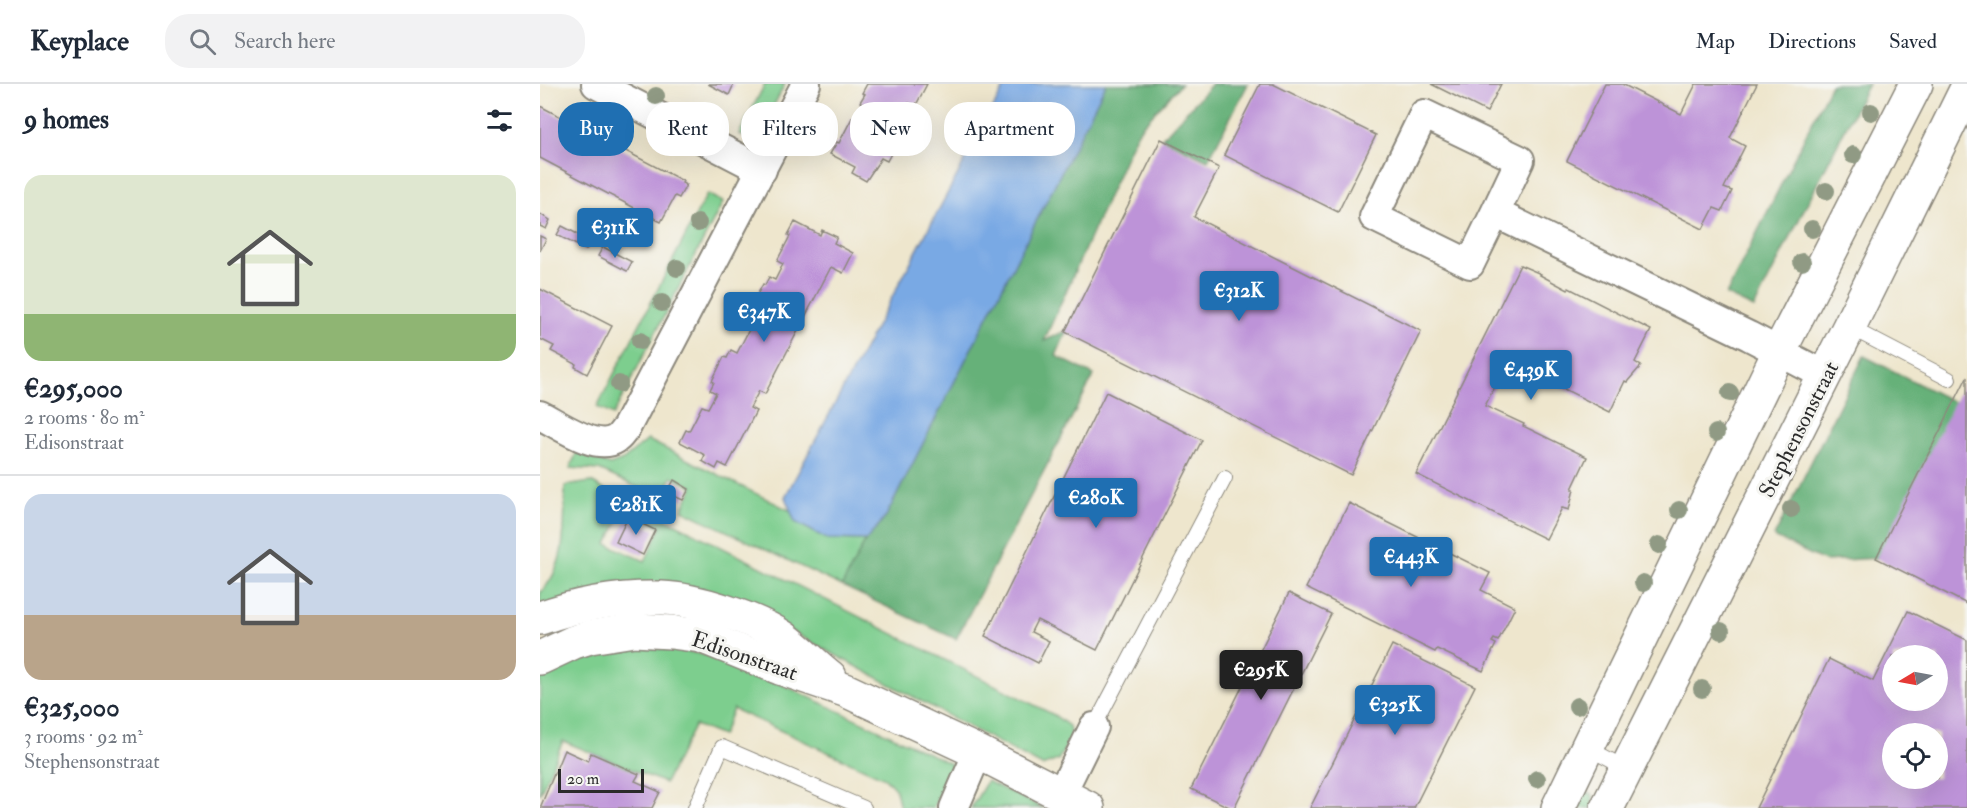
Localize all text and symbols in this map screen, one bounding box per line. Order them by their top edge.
search box [165,14,585,68]
text: Keyplace [30,24,129,59]
icon: search [186,25,219,58]
text: Search here [234,27,336,55]
text: Map [1695,28,1735,55]
text: Directions [1768,28,1856,55]
text: Saved [1889,28,1937,55]
chip: Buy [558,102,634,156]
chip: Rent [646,102,729,156]
chip: Filters [741,102,838,156]
chip: New [850,102,932,156]
chip: Apartment [944,102,1075,156]
text: 9 homes [24,104,109,136]
icon: filters [483,104,516,137]
pin: €311K [573,208,657,259]
icon: home [216,214,324,322]
text: €311K [591,215,639,240]
pin: €312K [1197,271,1281,322]
text: €312K [1214,278,1264,303]
pin: €347K [722,292,806,343]
text: €347K [738,299,790,324]
pin: €439K [1489,350,1573,401]
text: €439K [1504,357,1558,382]
street label: Stephensonstraat [1753,357,1846,503]
text: €295,000 [24,373,123,405]
text: 2 rooms · 80 m² [24,405,145,430]
text: Edisonstraat [24,430,124,455]
pin: €280K [1054,478,1138,529]
pin: €281K [594,485,678,536]
text: €280K [1068,485,1124,510]
text: €281K [610,492,662,517]
icon: home [216,533,324,641]
pin: €443K [1369,537,1453,588]
text: €443K [1384,544,1438,569]
street label: Edisonstraat [688,625,801,687]
north arrow [1882,645,1948,711]
map controls [1882,645,1948,789]
pin: €295K [1219,650,1303,701]
text: €295K [1234,657,1288,682]
pin: €325K [1353,685,1437,736]
text: €325,000 [24,692,119,724]
text: €325K [1369,692,1421,717]
button: locate [1882,723,1948,789]
text: 3 rooms · 92 m² [24,724,143,749]
text: Stephensonstraat [24,749,160,774]
scale bar [558,766,644,794]
text: 20 m [567,769,599,789]

